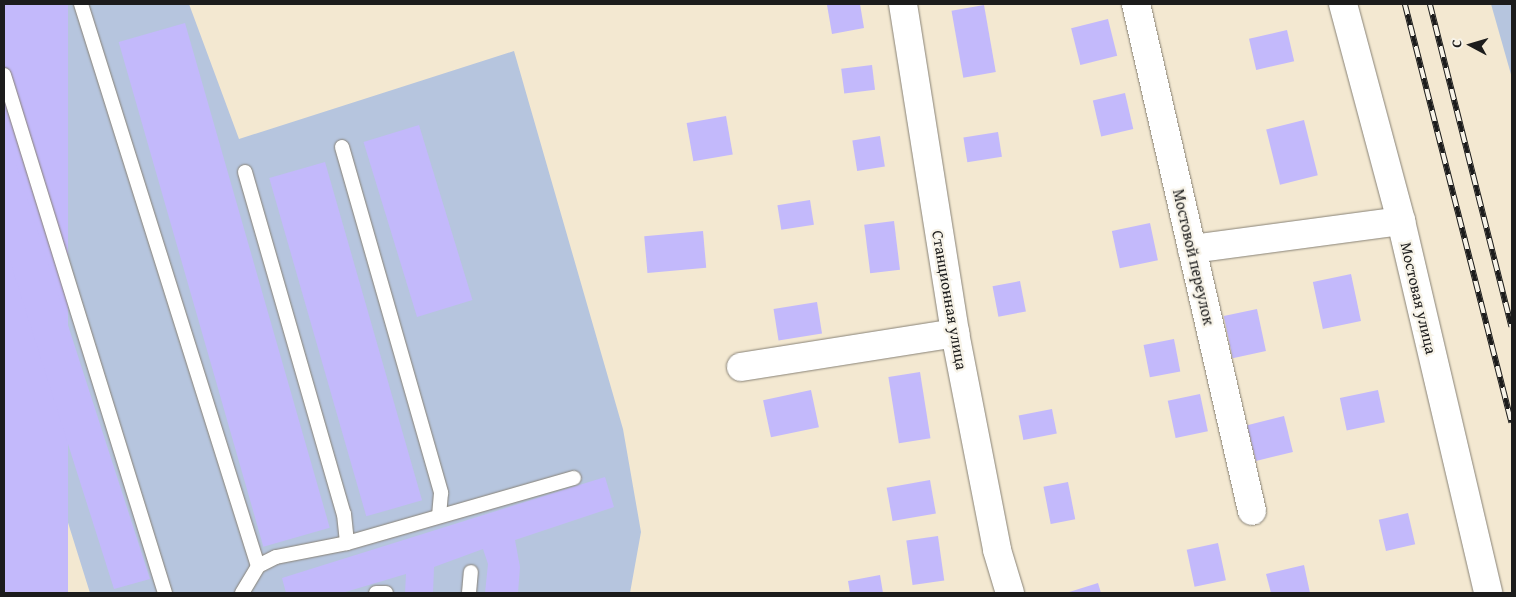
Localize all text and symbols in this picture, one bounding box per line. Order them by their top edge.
north arrow [1446,20,1496,70]
text: С [1446,38,1466,48]
street label: Мостовой переулок [1169,187,1219,327]
street label: Станционная улица [928,229,972,371]
street label: Мостовая улица [1397,240,1441,356]

